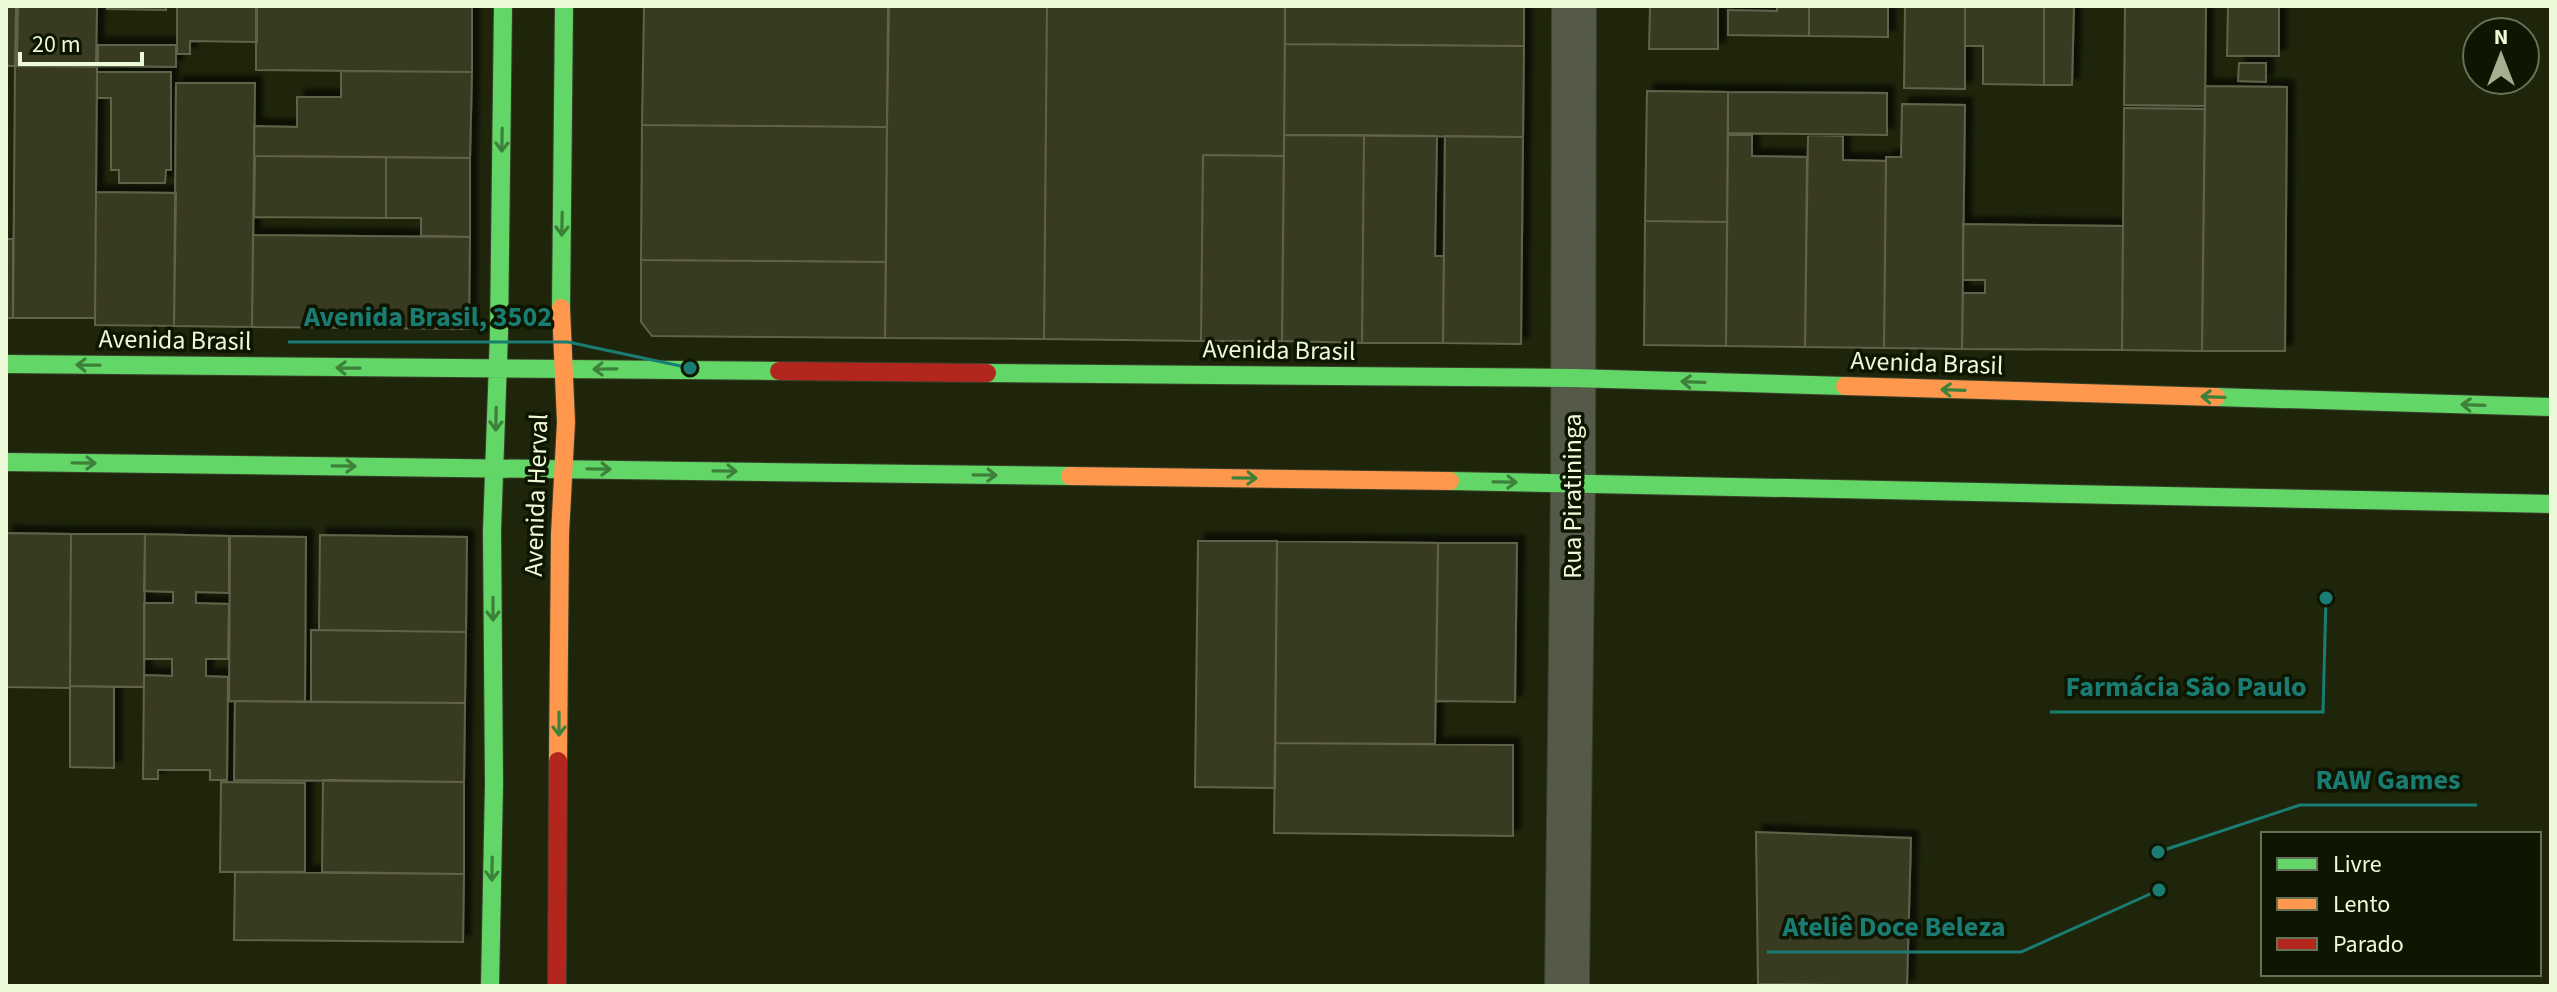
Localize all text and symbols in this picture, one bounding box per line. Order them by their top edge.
scale bar [20,16,142,66]
north arrow [2461,16,2541,96]
text: N [2494,21,2508,53]
text: 20 m [32,27,81,62]
one-way arrow [494,126,509,153]
one-way arrow [554,210,570,237]
callout: Avenida Brasil, 3502 [288,290,568,342]
text: Avenida Brasil, 3502 [303,297,552,337]
street label: Avenida Brasil [98,320,252,360]
street label: Avenida Brasil [1202,330,1356,370]
street label: Avenida Brasil [1850,342,2004,384]
one-way arrow [75,357,102,373]
one-way arrow [335,360,362,376]
one-way arrow [592,361,619,377]
one-way arrow [1680,374,1707,389]
one-way arrow [1940,382,1967,397]
one-way arrow [2200,390,2227,405]
one-way arrow [2460,398,2487,413]
one-way arrow [488,405,504,432]
street label: Avenida Herval [515,413,557,577]
street label: Rua Piratininga [1554,413,1591,579]
one-way arrow [70,455,97,470]
one-way arrow [330,458,357,474]
one-way arrow [585,461,612,476]
one-way arrow [711,463,738,479]
one-way arrow [971,467,998,482]
one-way arrow [1231,471,1258,486]
one-way arrow [1491,474,1518,490]
one-way arrow [485,595,501,622]
callout: Farmácia São Paulo [2050,660,2323,712]
text: Farmácia São Paulo [2066,667,2306,707]
one-way arrow [551,710,567,737]
callout: RAW Games [2300,753,2477,805]
text: RAW Games [2316,760,2460,800]
legend [2261,832,2541,976]
text: Livre [2333,847,2382,882]
one-way arrow [485,855,500,882]
text: Lento [2333,887,2390,922]
callout: Ateliê Doce Beleza [1767,900,2021,952]
text: Ateliê Doce Beleza [1782,907,2005,947]
text: Parado [2333,927,2404,962]

